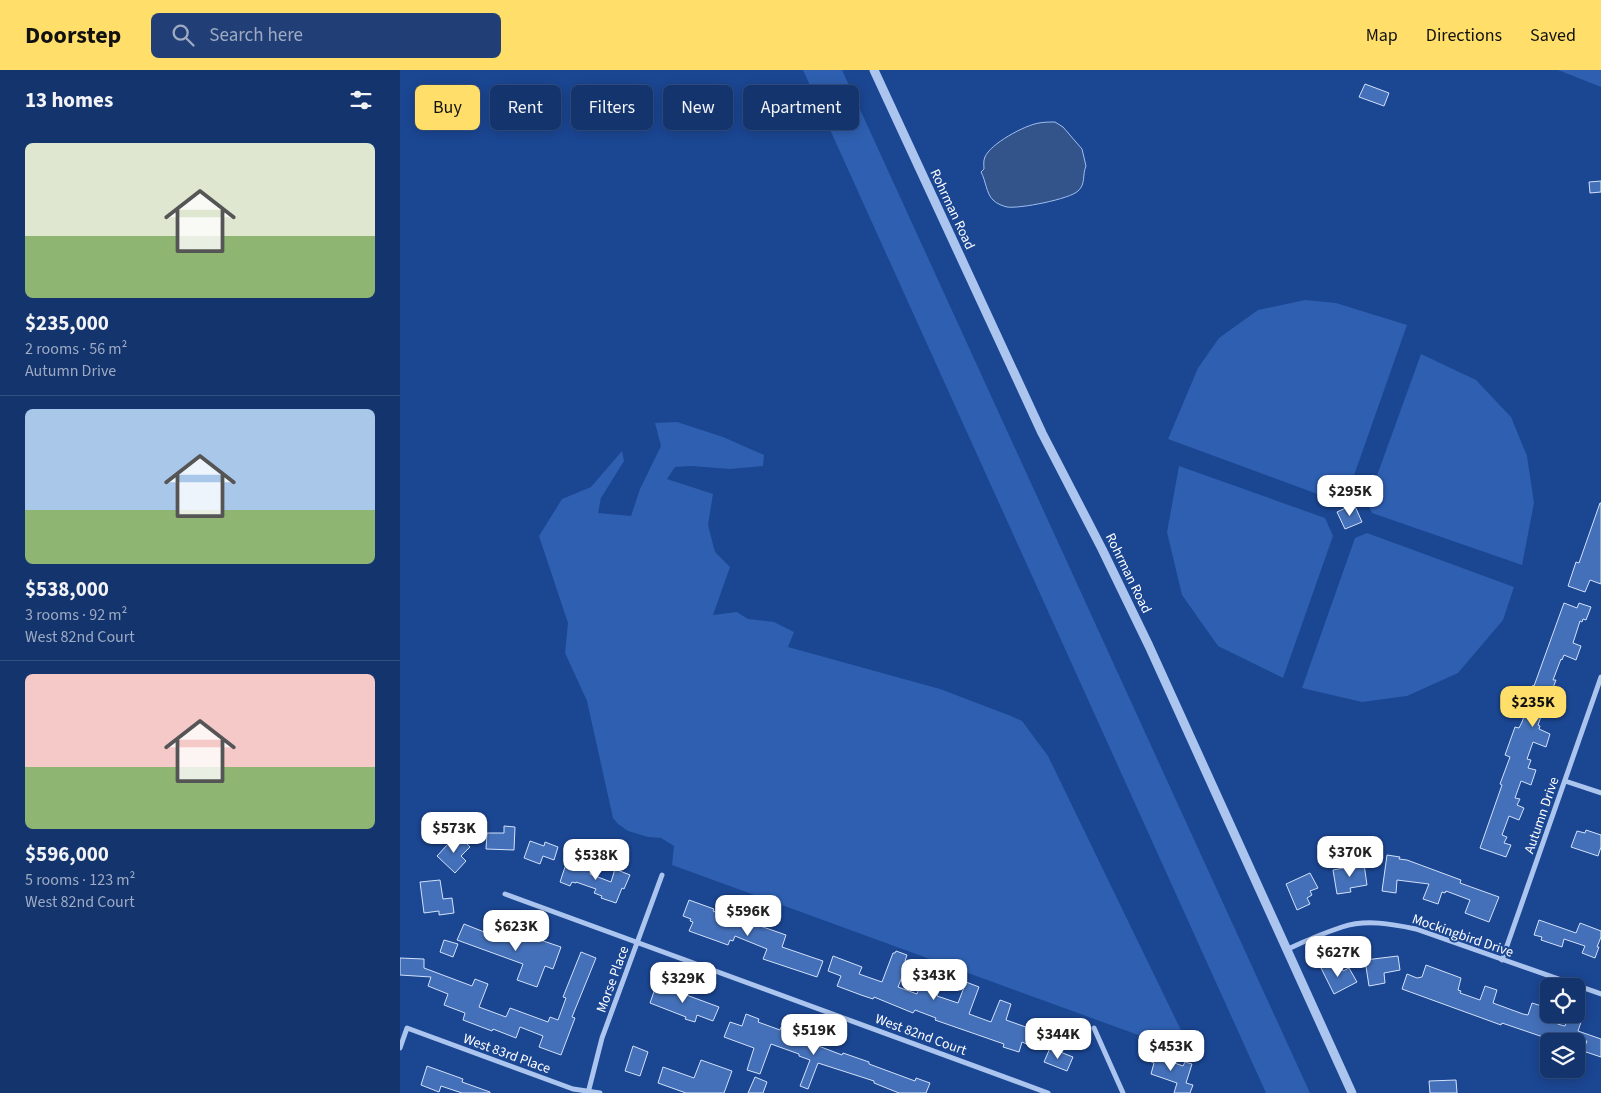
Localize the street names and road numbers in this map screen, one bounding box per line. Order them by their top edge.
street label: Rohrman Road [925,166,980,253]
street label: Rohrman Road [1100,530,1156,617]
street label: Autumn Drive [1519,774,1564,856]
street label: Mockingbird Drive [1409,909,1516,963]
street label: Morse Place [592,943,634,1016]
street label: West 82nd Court [872,1009,969,1061]
street label: West 83rd Place [460,1029,553,1079]

